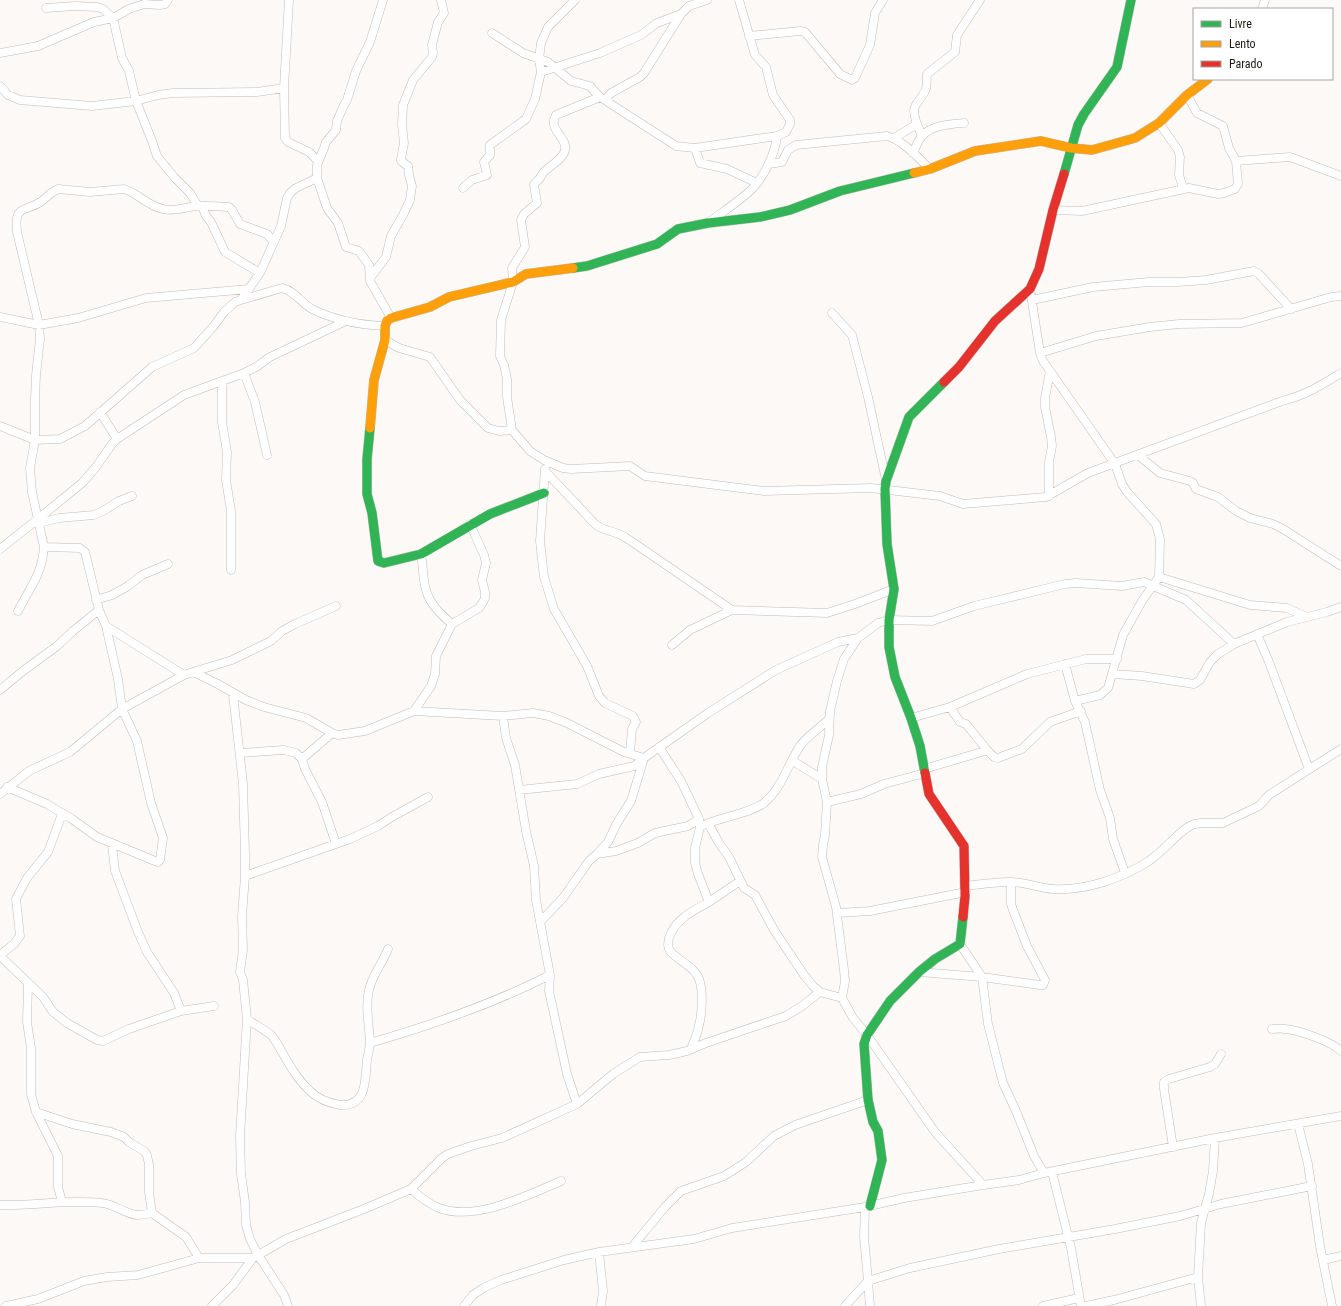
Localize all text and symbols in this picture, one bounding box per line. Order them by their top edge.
legend [1193,8,1333,80]
text: Livre [1229,17,1252,31]
text: Lento [1229,37,1256,51]
text: Parado [1229,57,1262,71]

